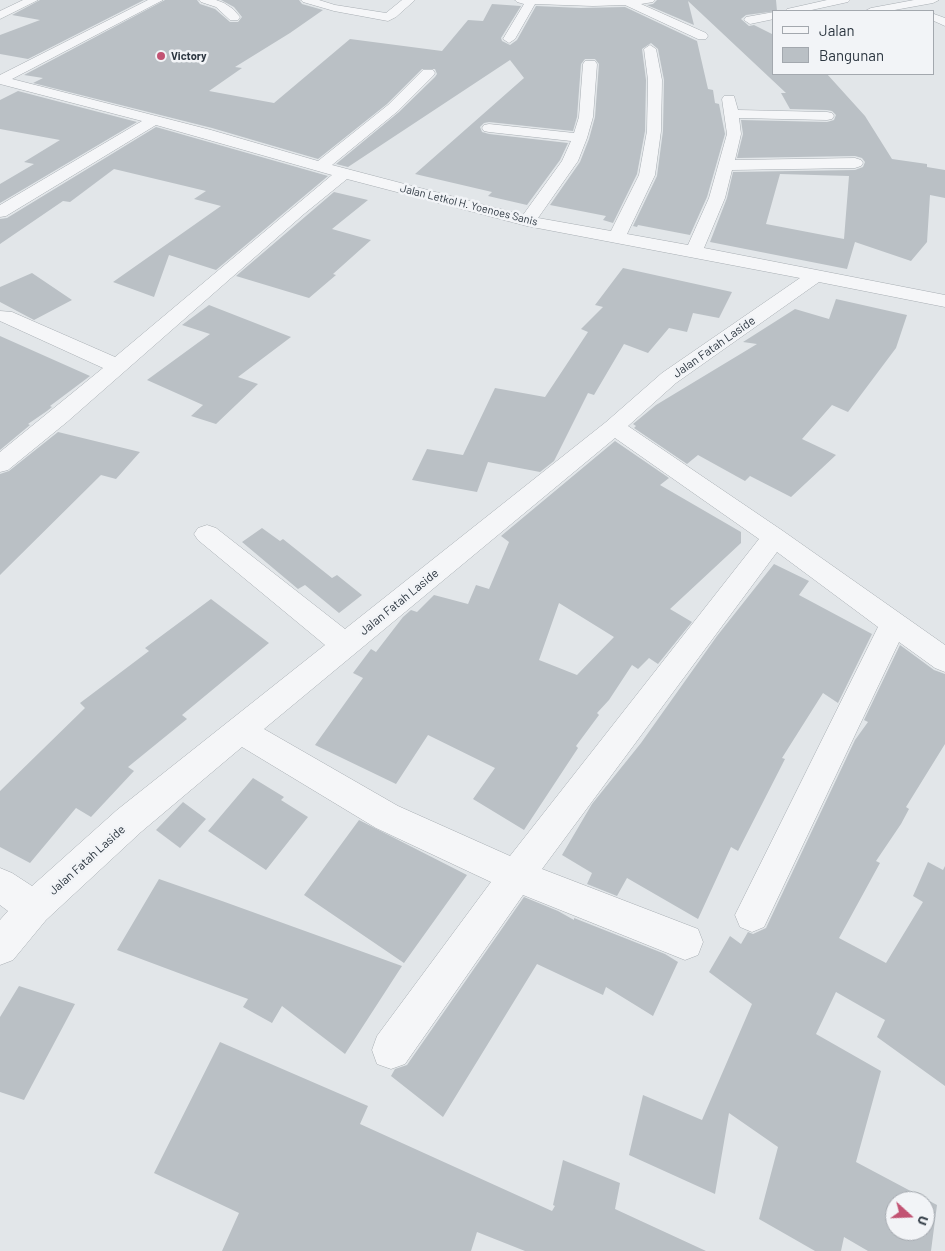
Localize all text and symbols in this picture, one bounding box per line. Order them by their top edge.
legend [772,10,935,75]
text: Jalan [819,21,855,39]
text: Bangunan [819,46,884,64]
place label: Victory [171,49,207,63]
marker: Victory [155,50,167,62]
street label: Jalan Letkol H. Yoenoes Sanis [399,182,539,228]
street label: Jalan Fatah Laside [670,313,758,381]
street label: Jalan Fatah Laside [357,566,441,638]
street label: Jalan Fatah Laside [46,822,128,898]
north arrow [885,1191,935,1241]
text: U [914,1214,933,1228]

